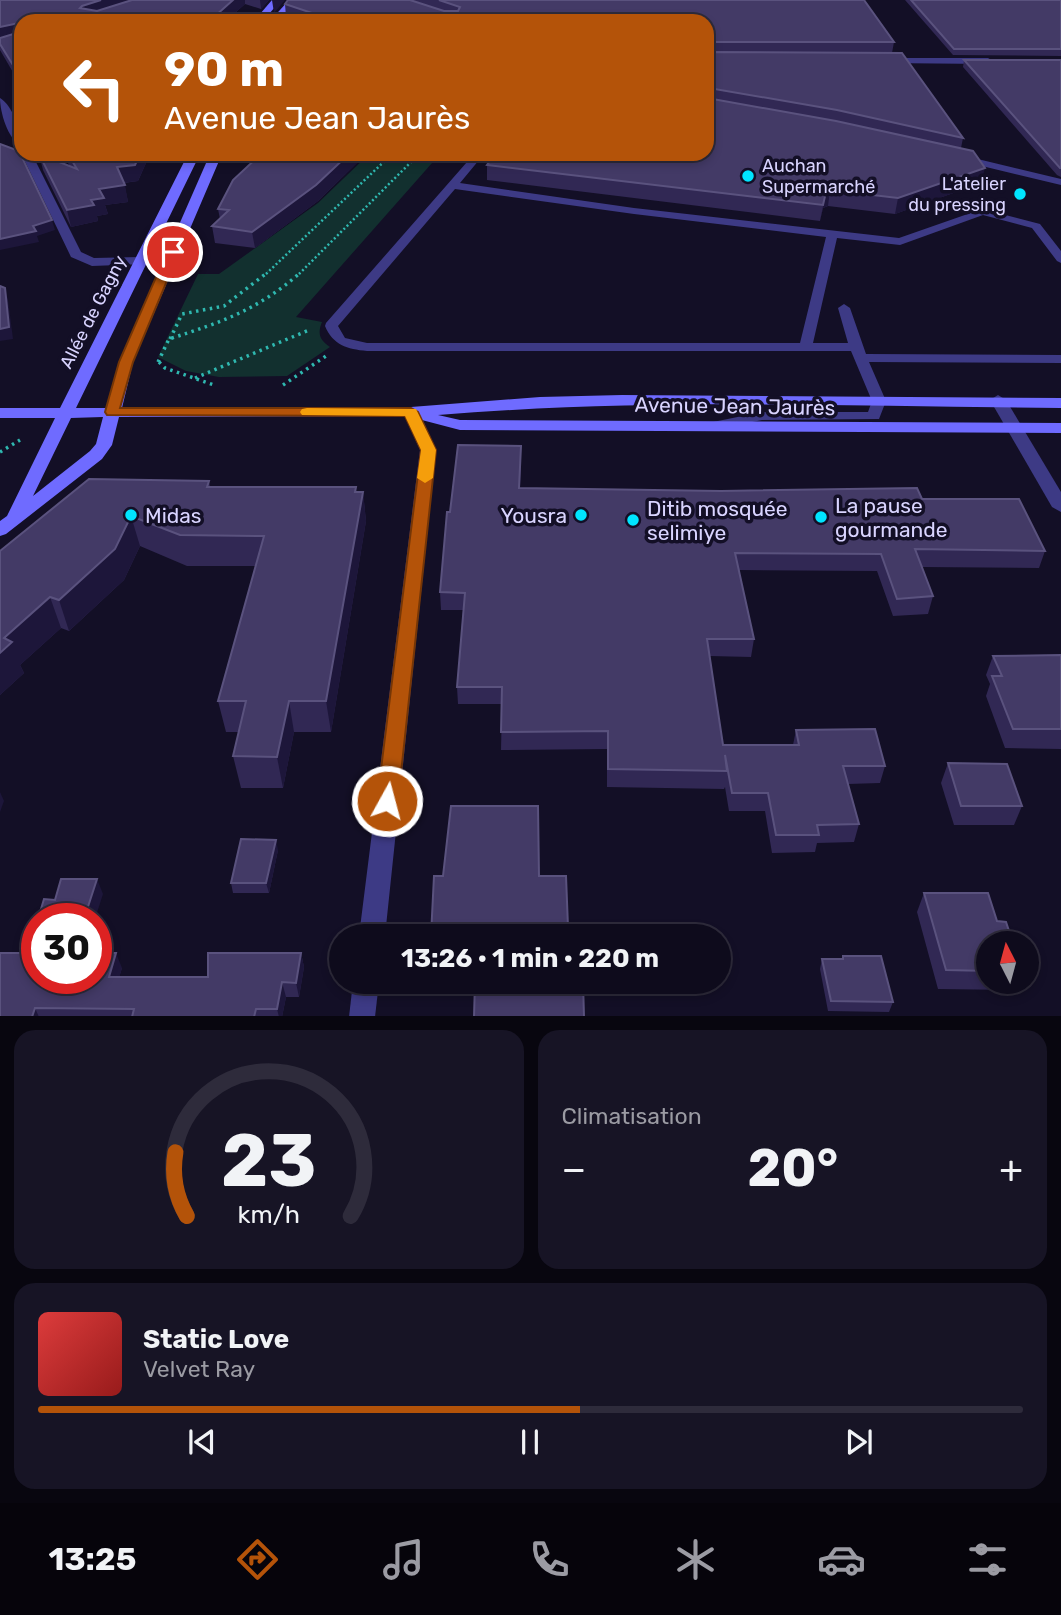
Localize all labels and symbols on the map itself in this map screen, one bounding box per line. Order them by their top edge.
place label: Auchan Supermarché [762,155,875,198]
marker: Auchan Supermarché [740,168,756,184]
place label: L'atelier du pressing [908,173,1006,216]
marker: L'atelier du pressing [1012,186,1028,202]
pin [143,222,203,282]
street label: Allée de Gagny [55,252,131,372]
street label: Avenue Jean Jaurès [634,392,836,420]
place label: La pause gourmande [835,493,947,542]
place label: Ditib mosquée selimiye [647,496,788,545]
place label: Midas [145,503,202,528]
place label: Yousra [500,503,567,528]
marker: Midas [123,507,139,523]
marker: Yousra [573,507,589,523]
marker: La pause gourmande [813,509,829,525]
marker: Ditib mosquée selimiye [625,512,641,528]
position arrow [350,764,424,838]
speed limit sign: 30 [21,903,112,994]
north arrow [976,931,1040,994]

